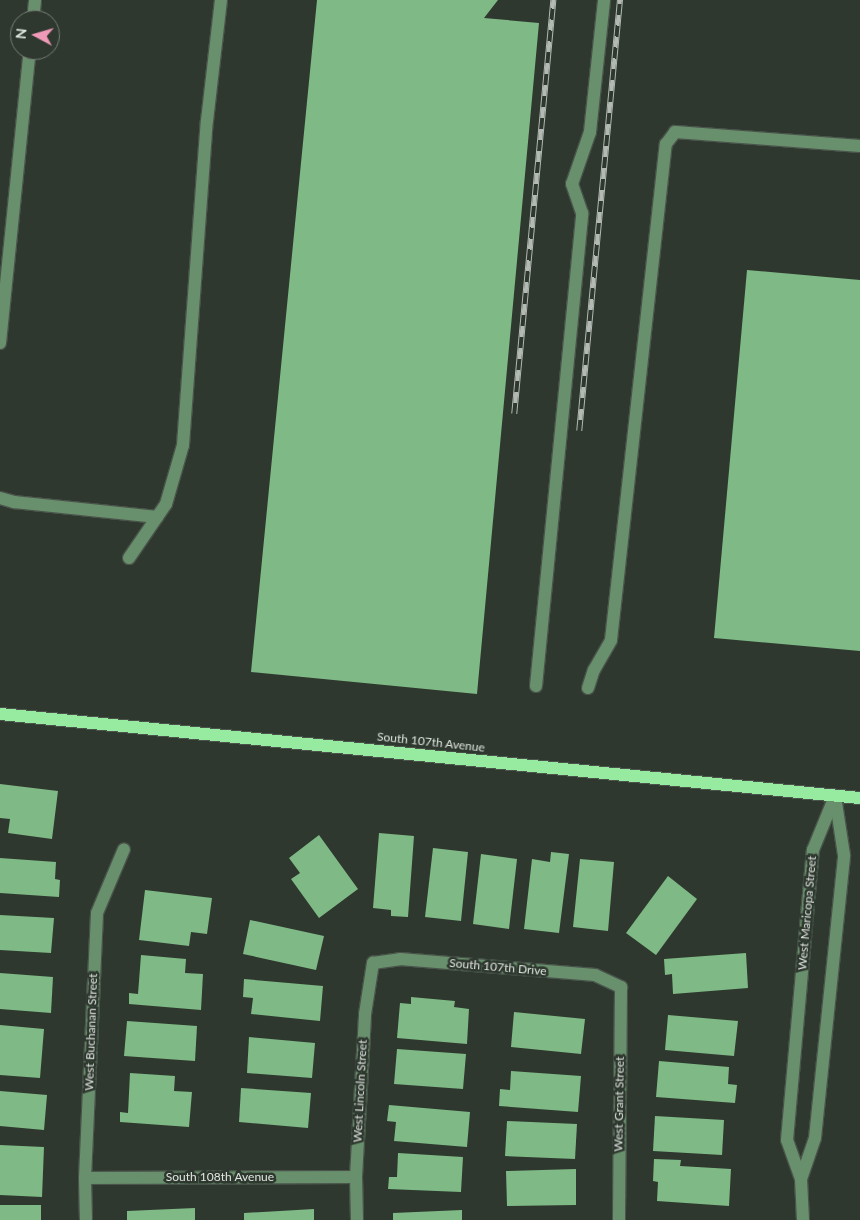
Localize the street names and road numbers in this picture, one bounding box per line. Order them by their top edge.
street label: South 107th Avenue [376,729,486,755]
street label: West Maricopa Street [795,855,819,971]
street label: South 107th Drive [449,956,547,978]
street label: West Buchanan Street [82,973,100,1091]
street label: West Lincoln Street [350,1039,370,1143]
street label: West Grant Street [611,1056,627,1152]
street label: South 108th Avenue [166,1170,274,1184]

